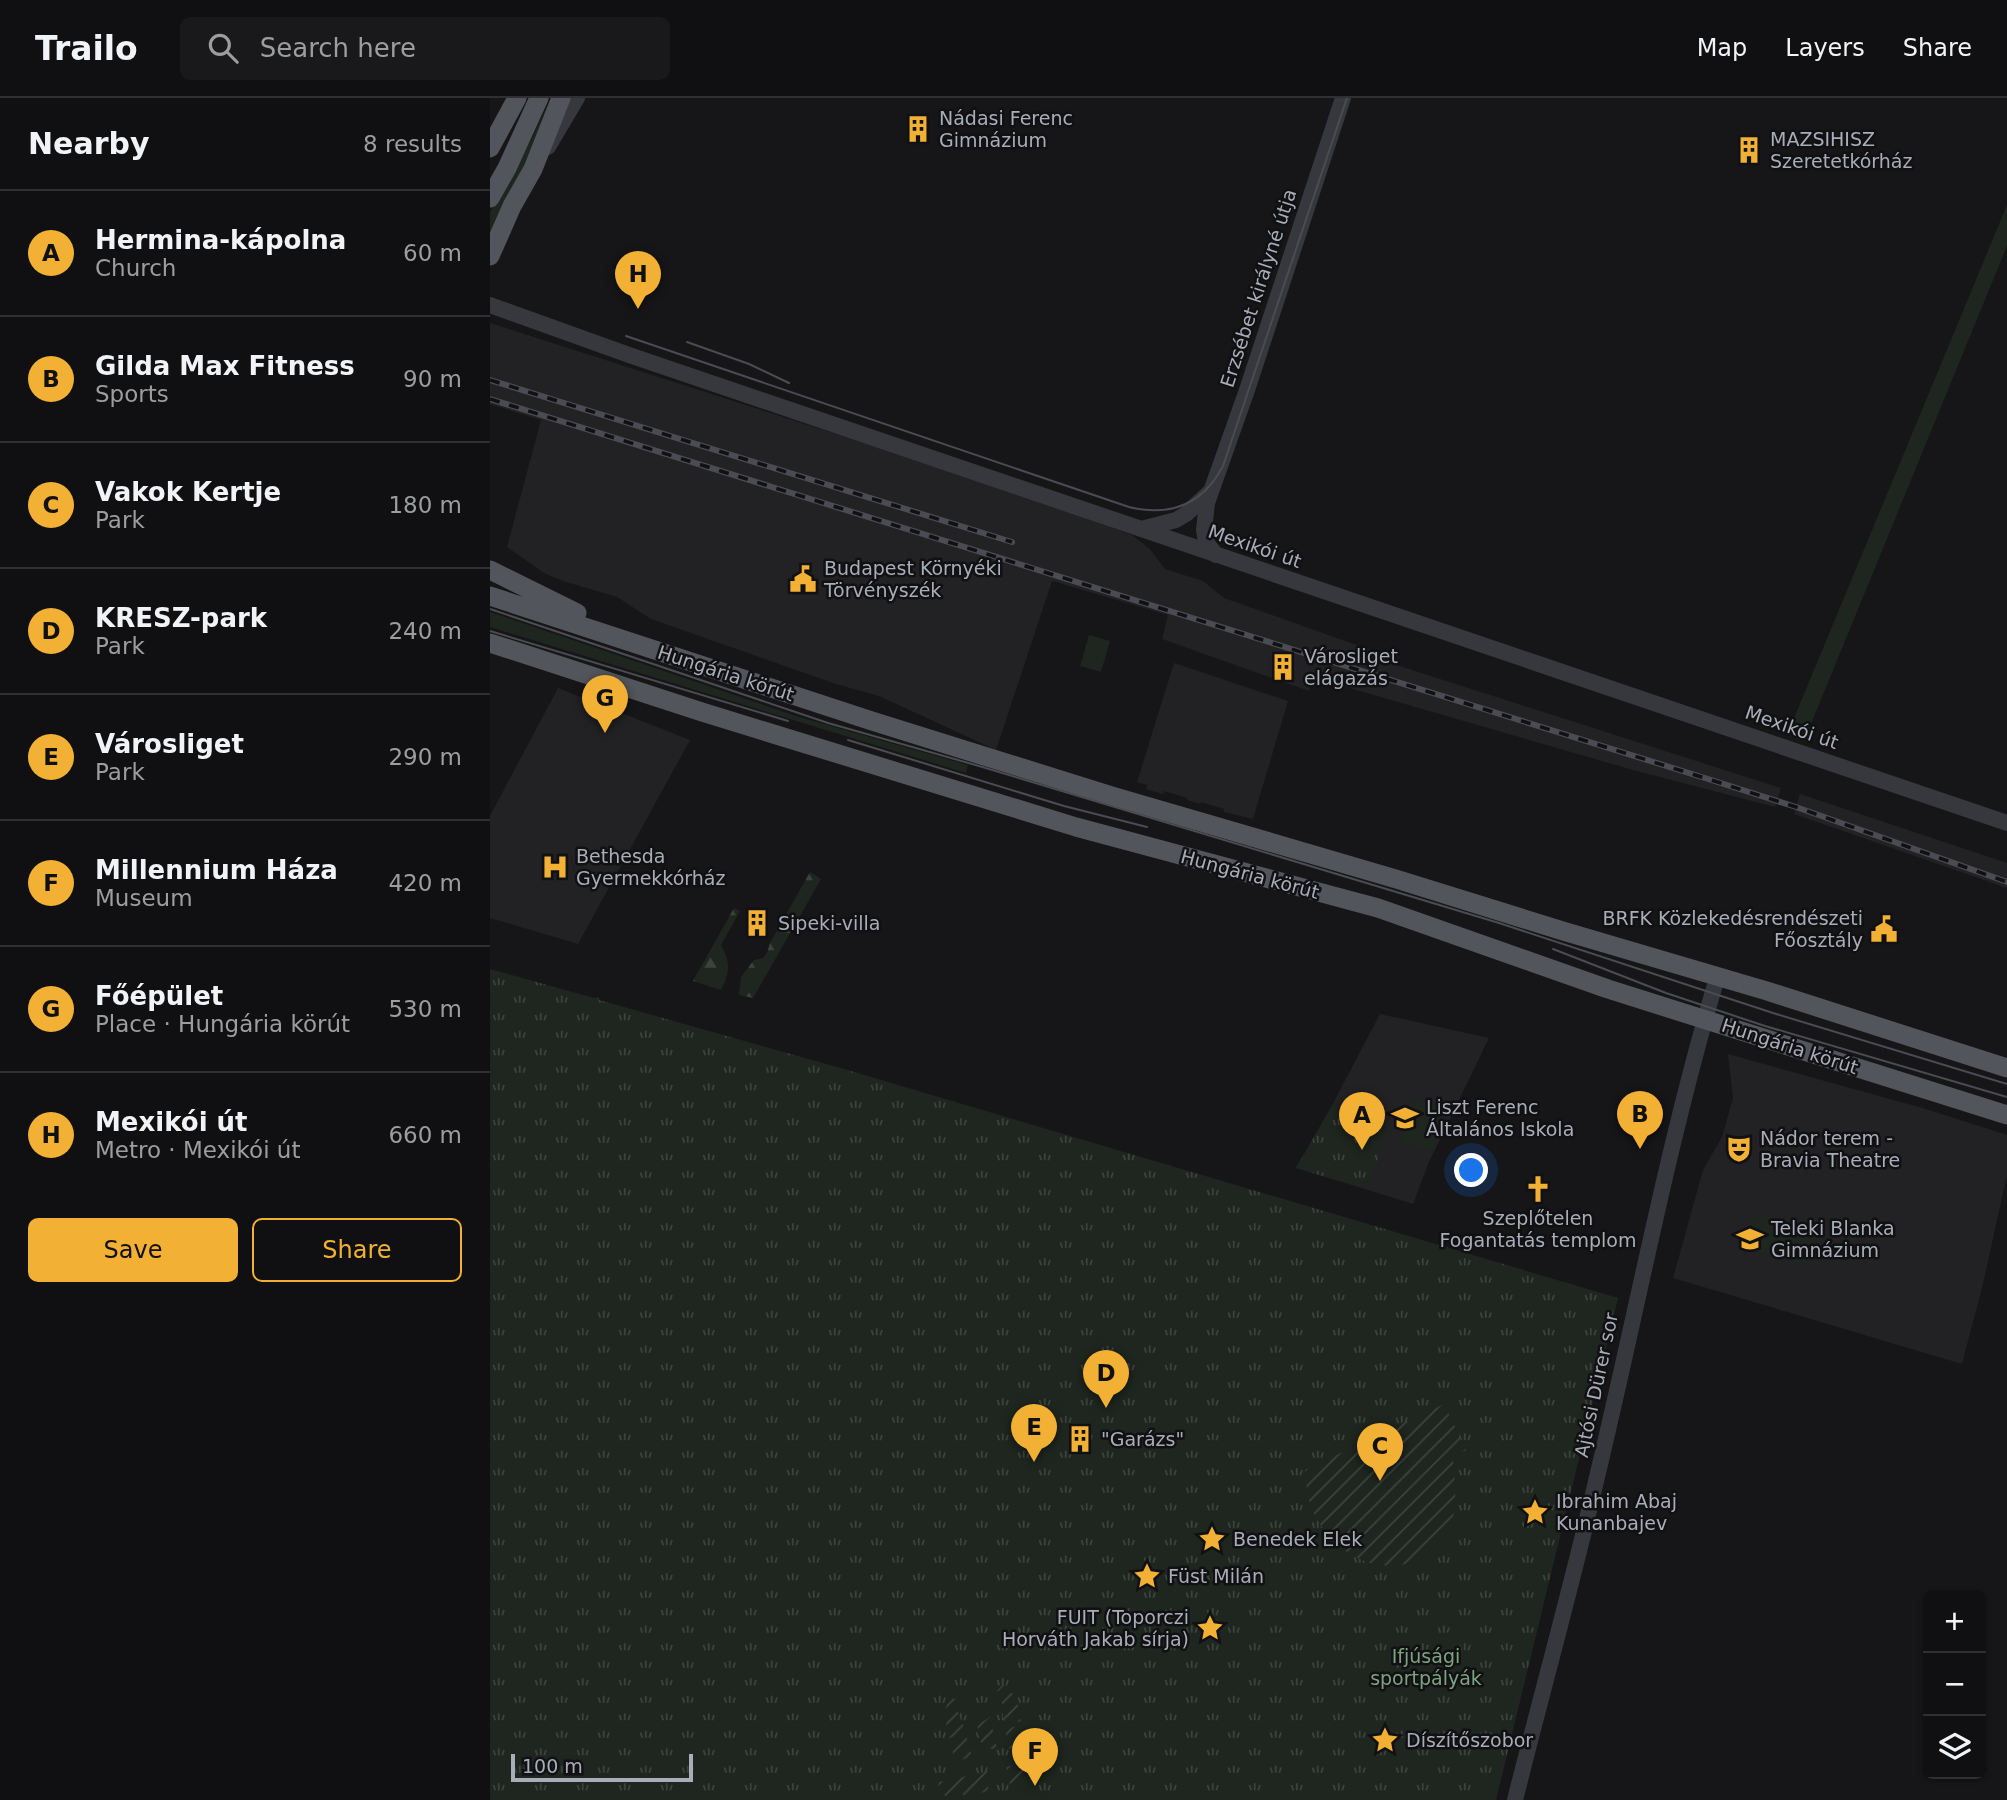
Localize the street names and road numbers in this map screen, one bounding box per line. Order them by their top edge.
street label: Erzsébet királyné útja [1216,186,1300,390]
street label: Mexikói út [1206,520,1304,572]
street label: Hungária körút [655,641,797,705]
street label: Mexikói út [1743,701,1841,753]
street label: Hungária körút [1179,845,1321,903]
street label: Hungária körút [1719,1014,1861,1078]
street label: Ajtósi Dürer sor [1570,1310,1622,1459]

